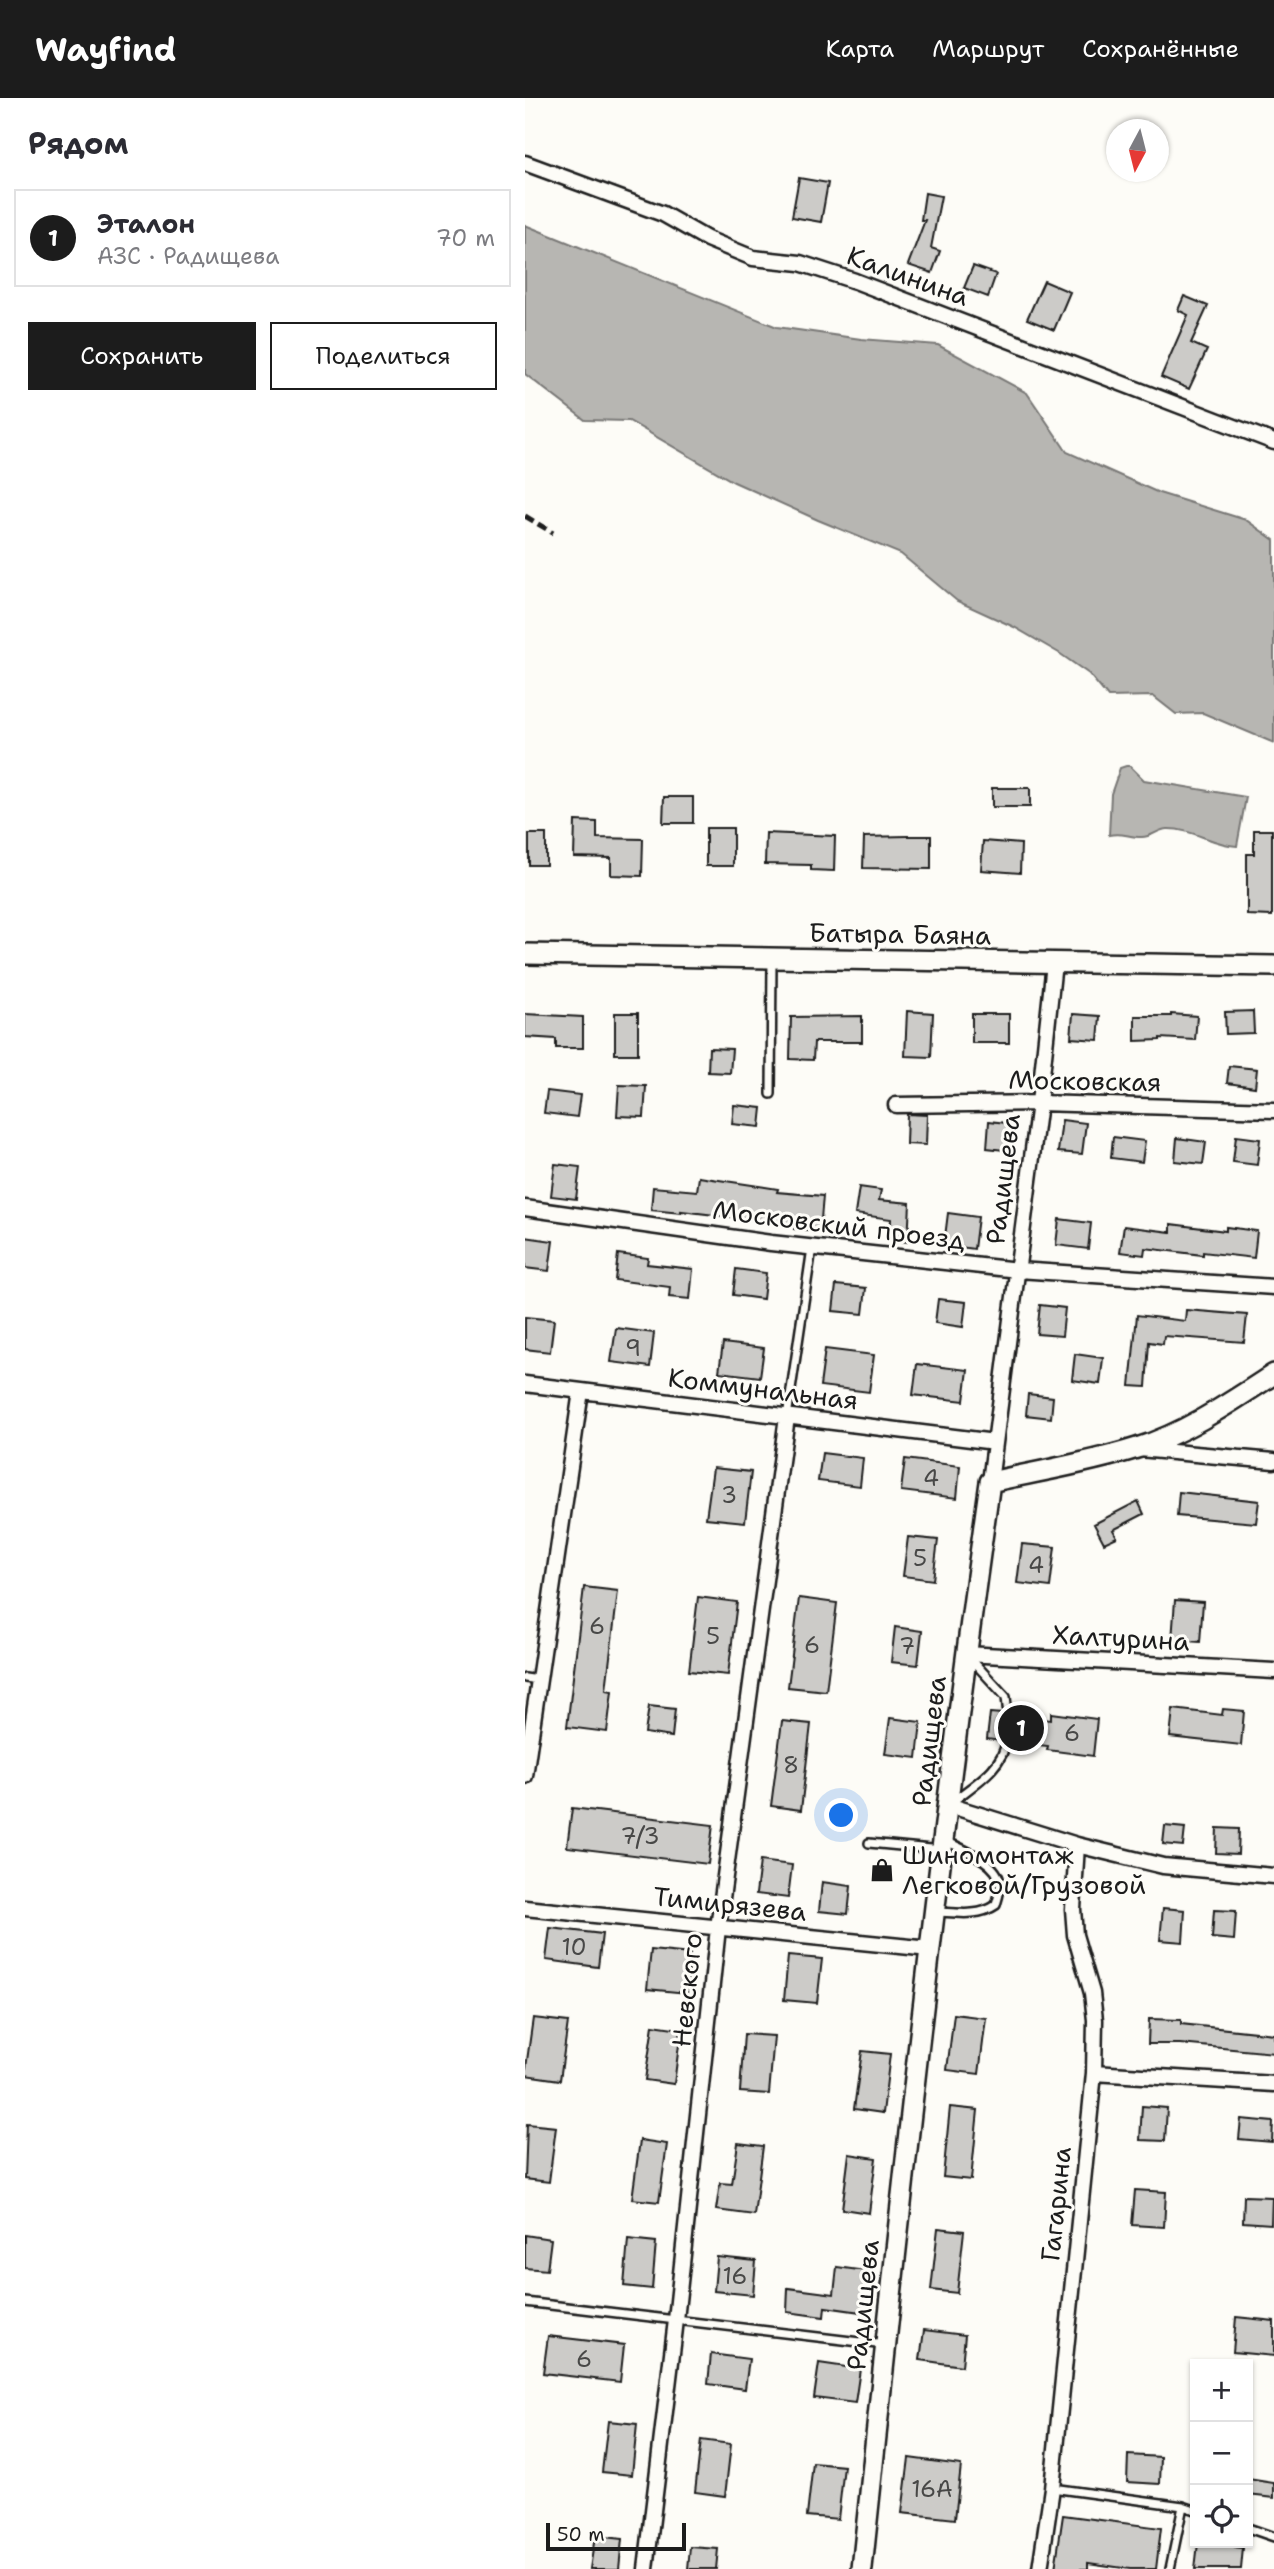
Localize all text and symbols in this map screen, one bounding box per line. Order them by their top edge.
text: Wayfind [35,27,176,72]
text: Карта [826,33,894,65]
text: Маршрут [932,33,1044,65]
text: Сохранённые [1082,33,1239,65]
north arrow [1106,119,1169,182]
text: Рядом [28,123,128,164]
text: Эталон [97,206,195,241]
text: 1 [48,223,58,253]
text: 70 m [436,223,495,253]
street label: Калинина [842,237,974,314]
text: АЗС · Радищева [97,241,280,271]
button: Сохранить [28,322,256,390]
button: Поделиться [270,322,497,390]
street label: Батыра Баяна [809,914,991,953]
street label: Московская [1008,1062,1162,1099]
street label: Радищева [977,1112,1028,1246]
street label: Московский проезд [711,1192,968,1257]
house number: 9 [625,1333,641,1363]
street label: Коммунальная [666,1359,860,1418]
house number: 4 [923,1463,939,1493]
house number: 3 [721,1480,737,1510]
house number: 5 [913,1543,927,1573]
house number: 4 [1028,1550,1044,1580]
house number: 6 [589,1611,605,1641]
street label: Халтурина [1052,1616,1190,1659]
house number: 5 [706,1621,720,1651]
house number: 6 [804,1630,820,1660]
house number: 7 [899,1631,915,1661]
street label: Радищева [903,1674,954,1808]
pin: 1 [998,1702,1044,1754]
house number: 6 [1064,1718,1080,1748]
house number: 8 [783,1750,799,1780]
your location [824,1798,858,1832]
house number: 7/3 [620,1821,660,1851]
place label: Шиномонтаж Легковой/Грузовой [902,1837,1146,1902]
shop icon: Шиномонтаж Легковой/Грузовой [868,1856,896,1884]
street label: Тимирязева [652,1878,808,1929]
street label: Невского [663,1931,710,2049]
house number: 10 [561,1932,587,1962]
street label: Гагарина [1032,2145,1079,2263]
street label: Радищева [838,2238,887,2372]
house number: 16 [723,2261,747,2291]
house number: 6 [576,2344,592,2374]
map controls [1190,2359,1253,2548]
button: + [1190,2359,1253,2422]
button: − [1190,2422,1253,2485]
house number: 16А [911,2474,953,2504]
button: locate [1190,2485,1253,2548]
scale bar [546,2520,686,2552]
text: 50 m [557,2522,605,2547]

